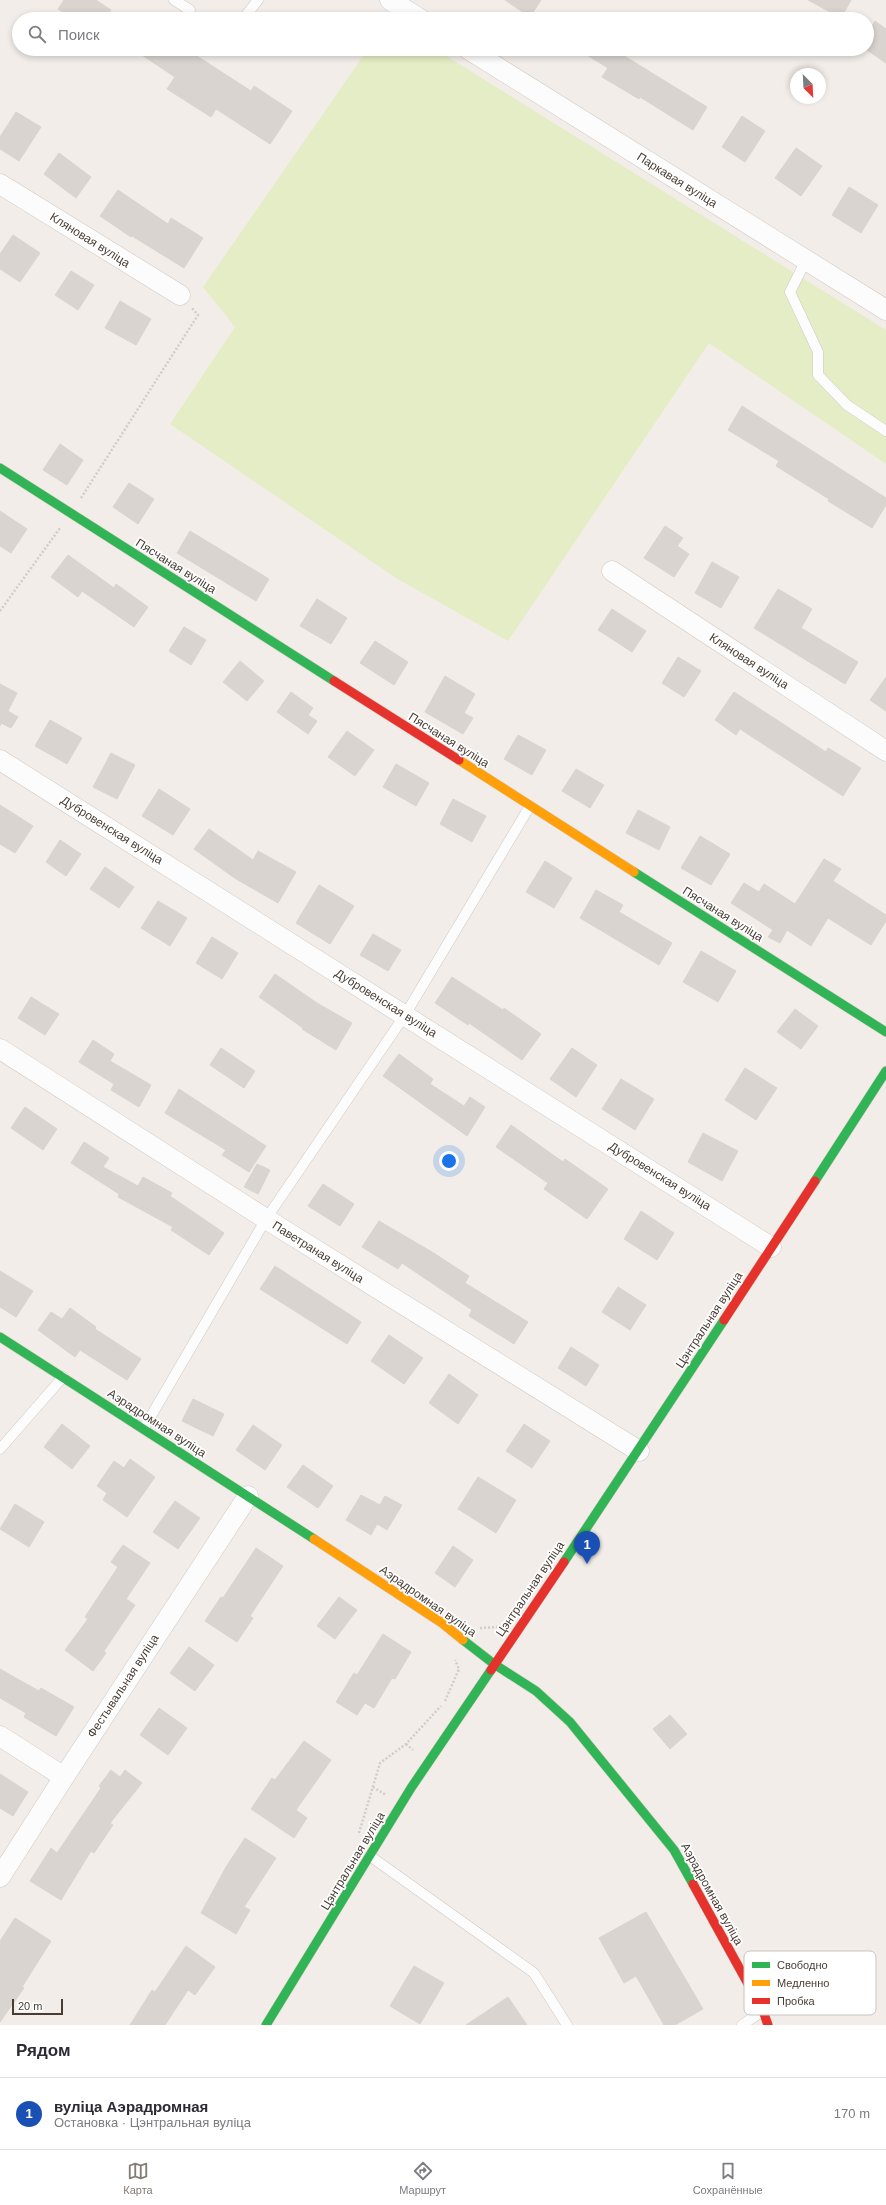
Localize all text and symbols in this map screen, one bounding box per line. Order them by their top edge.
search box [12,12,874,56]
icon: search [26,23,48,45]
text: Поиск [58,26,100,43]
north arrow [790,68,826,104]
street label: Паркавая вуліца [634,150,720,210]
street label: Кляновая вуліца [47,210,133,270]
street label: Пясчаная вуліца [133,536,219,597]
street label: Кляновая вуліца [707,630,791,692]
street label: Пясчаная вуліца [406,710,492,771]
street label: Дубровенская вуліца [59,793,166,867]
street label: Пясчаная вуліца [680,884,766,945]
street label: Дубровенская вуліца [333,966,440,1040]
street label: Дубровенская вуліца [607,1139,714,1213]
your location [439,1151,459,1171]
street label: Паветраная вуліца [270,1218,366,1286]
street label: Цэнтральная вуліца [673,1269,746,1371]
street label: Аэрадромная вуліца [105,1386,209,1460]
pin: 1 [574,1531,600,1564]
street label: Цэнтральная вуліца [493,1538,567,1639]
street label: Аэрадромная вуліца [377,1562,479,1640]
street label: Фестывальная вуліца [84,1631,162,1740]
street label: Цэнтральная вуліца [318,1809,388,1913]
street label: Аэрадромная вуліца [678,1841,746,1948]
legend [744,1951,876,2015]
text: Свободно [777,1959,828,1971]
text: Медленно [777,1977,829,1989]
text: Пробка [777,1995,815,2007]
scale bar [12,1997,63,2016]
text: 20 m [18,2000,42,2012]
text: Рядом [16,2041,71,2060]
text: вуліца Аэрадромная [54,2098,208,2115]
text: 1 [25,2106,33,2121]
text: 170 m [834,2106,870,2121]
text: Остановка · Цэнтральная вуліца [54,2115,251,2130]
tab: Карта [123,2160,153,2196]
tab: Маршрут [399,2160,446,2196]
tab: Сохранённые [693,2160,763,2196]

